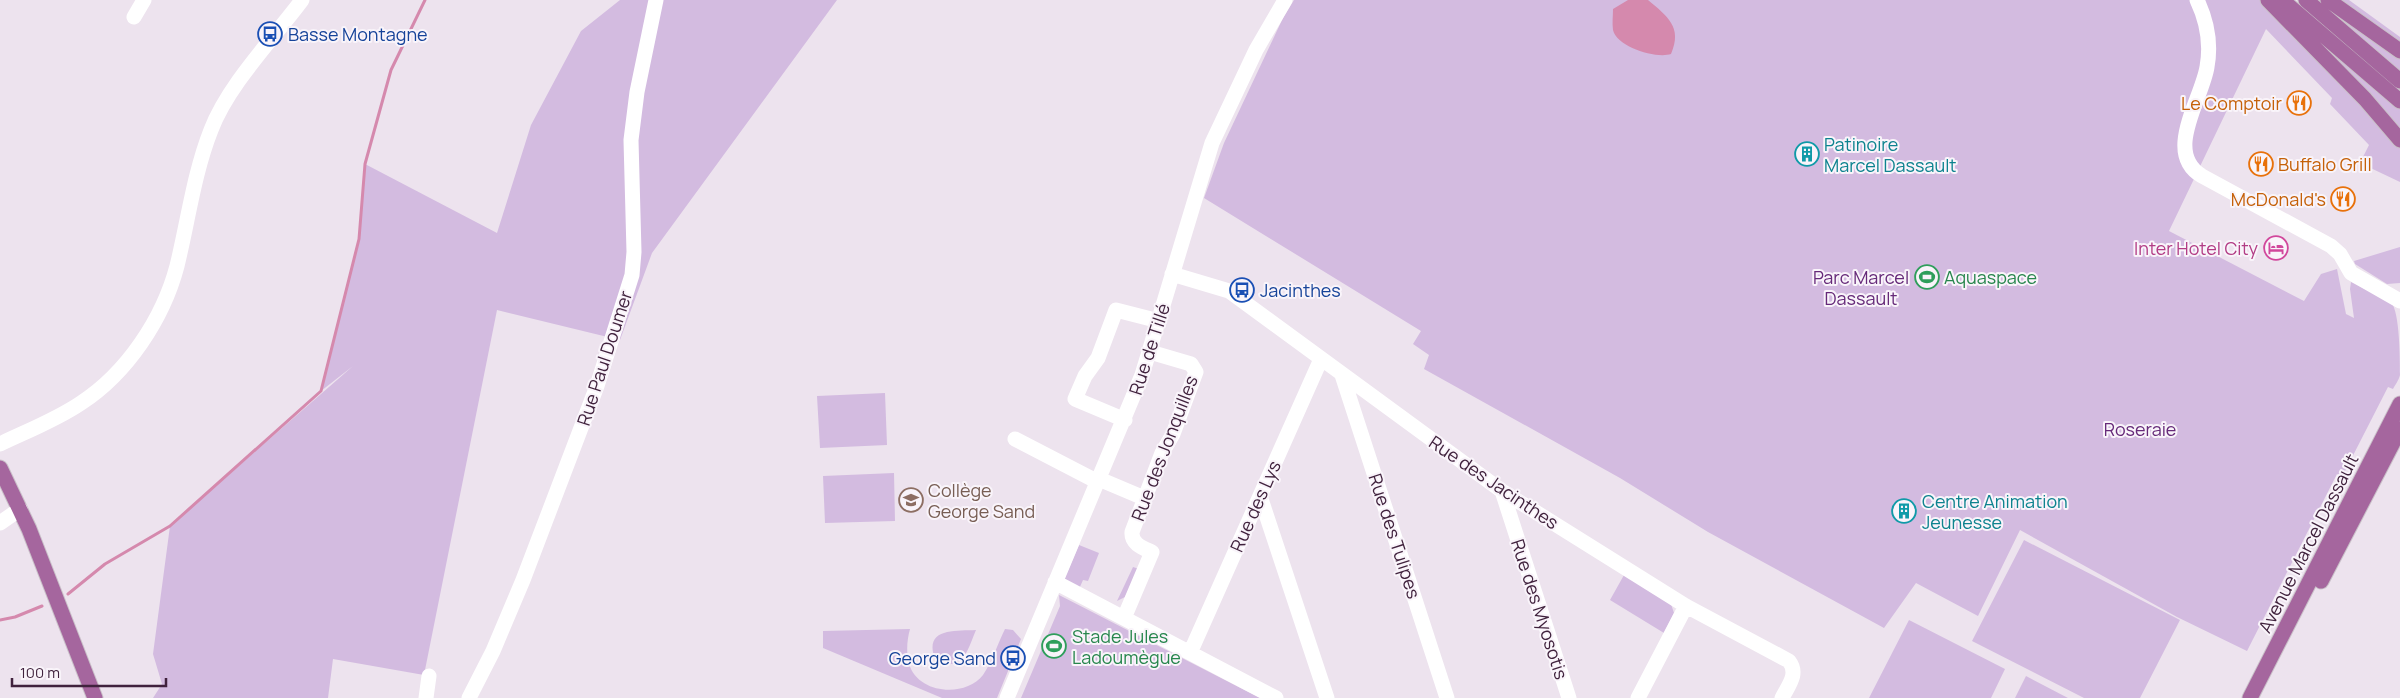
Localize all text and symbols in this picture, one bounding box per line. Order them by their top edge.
bus stop icon: Basse Montagne [257,21,283,47]
place label: Basse Montagne [288,22,428,46]
restaurant icon: Le Comptoir [2286,90,2312,116]
place label: Le Comptoir [2181,91,2283,115]
place label: Patinoire Marcel Dassault [1824,132,1957,177]
building icon: Patinoire Marcel Dassault [1794,141,1820,167]
restaurant icon: Buffalo Grill [2248,151,2274,177]
place label: Buffalo Grill [2278,152,2372,176]
restaurant icon: McDonald's [2330,186,2356,212]
place label: McDonald's [2231,187,2326,211]
hotel icon: Inter Hotel City [2263,235,2289,261]
place label: Inter Hotel City [2134,236,2259,260]
sports icon: Aquaspace [1914,264,1940,290]
park label: Parc Marcel Dassault [1813,265,1909,310]
place label: Aquaspace [1944,265,2037,289]
bus stop icon: Jacinthes [1229,277,1255,303]
place label: Jacinthes [1260,278,1341,302]
street label: Rue Paul Doumer [571,287,637,429]
street label: Rue de Tillé [1123,300,1175,398]
street label: Rue des Jonquilles [1125,372,1203,524]
park label: Roseraie [2104,417,2176,441]
street label: Rue des Jacinthes [1425,430,1563,534]
street label: Avenue Marcel Dassault [2252,449,2364,637]
street label: Rue des Lys [1224,457,1286,555]
street label: Rue des Tulipes [1364,470,1426,602]
place label: Collège George Sand [928,478,1035,523]
school or university icon: Collège George Sand [898,487,924,513]
place label: Centre Animation Jeunesse [1922,489,2068,534]
building icon: Centre Animation Jeunesse [1891,498,1917,524]
street label: Rue des Myosotis [1506,536,1574,682]
place label: Stade Jules Ladoumègue [1072,624,1181,669]
sports icon: Stade Jules Ladoumègue [1041,633,1067,659]
bus stop icon: George Sand [1000,645,1026,671]
place label: George Sand [889,646,996,670]
scale bar [12,656,166,688]
text: 100 m [20,662,60,683]

